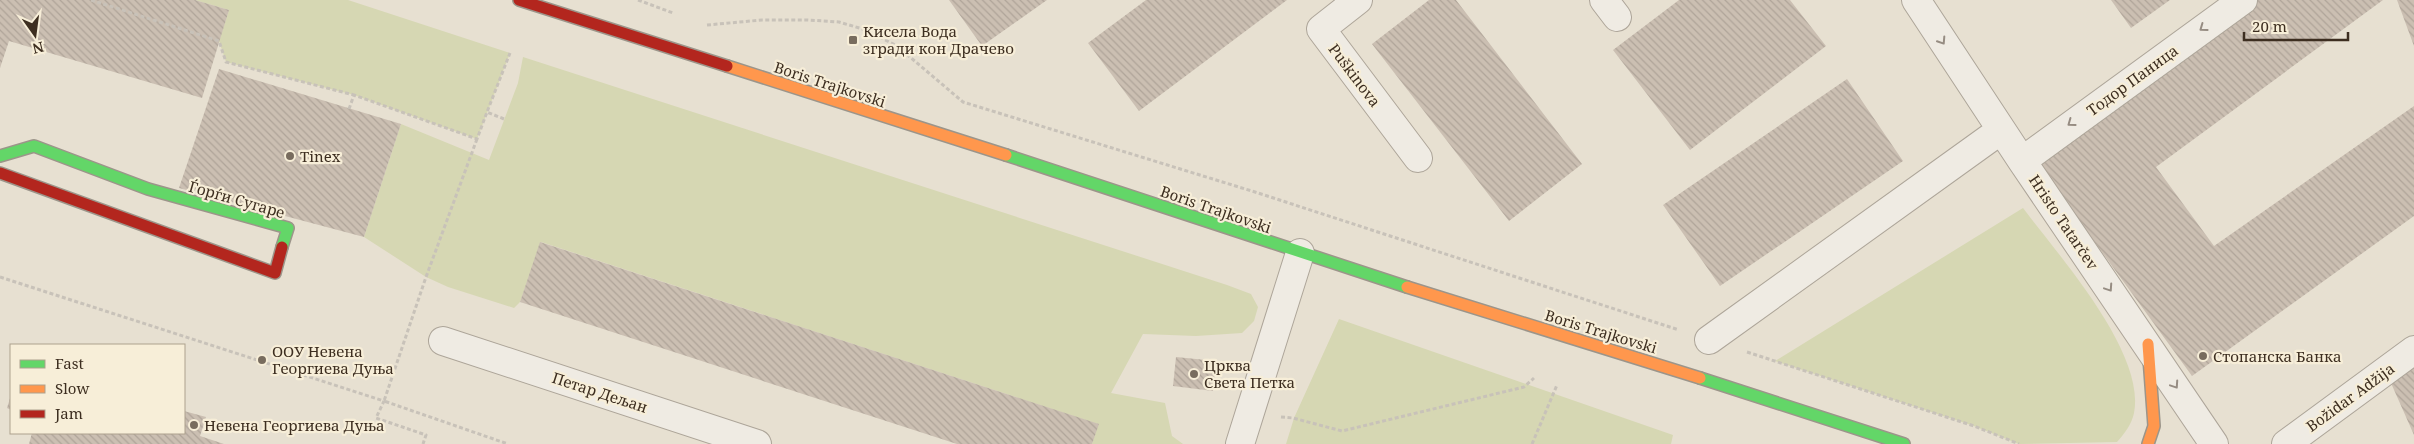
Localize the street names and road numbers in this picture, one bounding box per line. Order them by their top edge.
street label: Puškinova [1325,39,1385,111]
street label: Тодор Паница [2082,40,2182,120]
street label: Boris Trajkovski [772,57,888,112]
street label: Hristo Tatarčev [2025,171,2103,274]
street label: Ѓорѓи Сугаре [187,176,287,222]
street label: Boris Trajkovski [1158,181,1274,237]
street label: Boris Trajkovski [1543,304,1660,358]
street label: Božidar Adžija [2302,358,2398,436]
street label: Петар Дељан [550,367,650,417]

